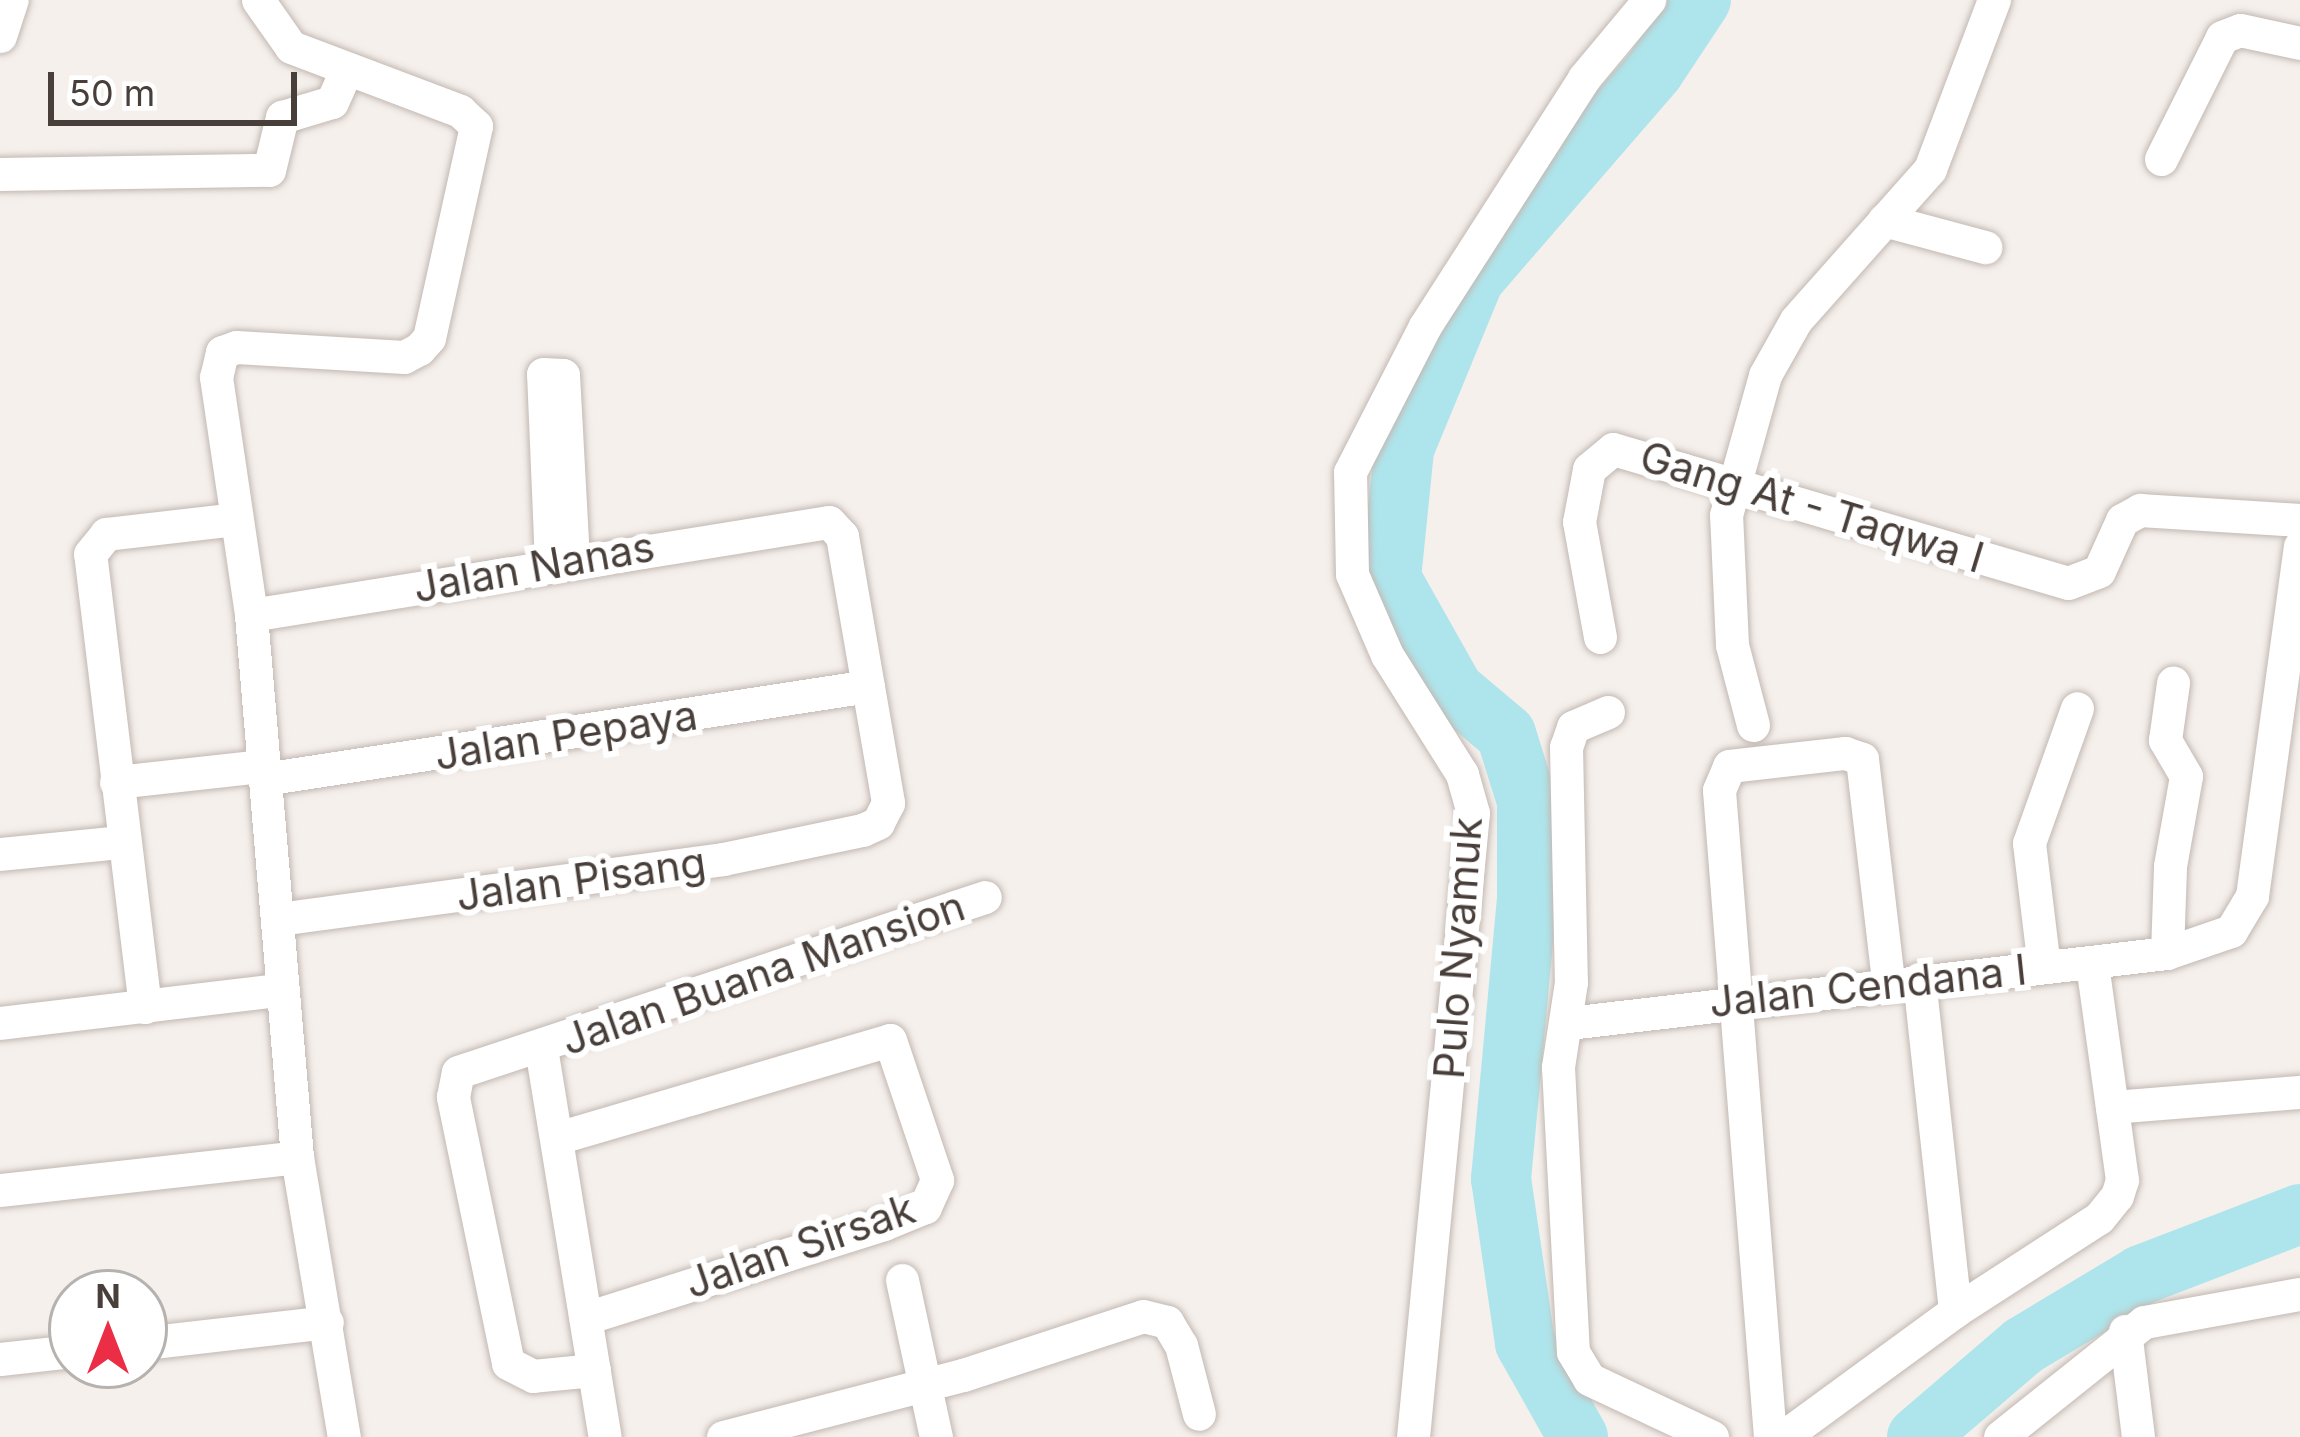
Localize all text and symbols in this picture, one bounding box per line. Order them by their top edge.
scale bar [54,48,303,122]
text: 50 m [69,71,155,115]
street label: Gang At - Taqwa I [1634,431,1990,583]
street label: Jalan Nanas [410,521,658,613]
street label: Jalan Pepaya [431,689,701,781]
street label: Pulo Nyamuk [1424,815,1492,1081]
street label: Jalan Pisang [453,837,709,921]
street label: Jalan Buana Mansion [555,880,971,1066]
street label: Jalan Cendana I [1707,944,2029,1028]
street label: Jalan Sirsak [678,1183,922,1309]
north arrow [48,1269,168,1389]
text: N [95,1276,121,1316]

